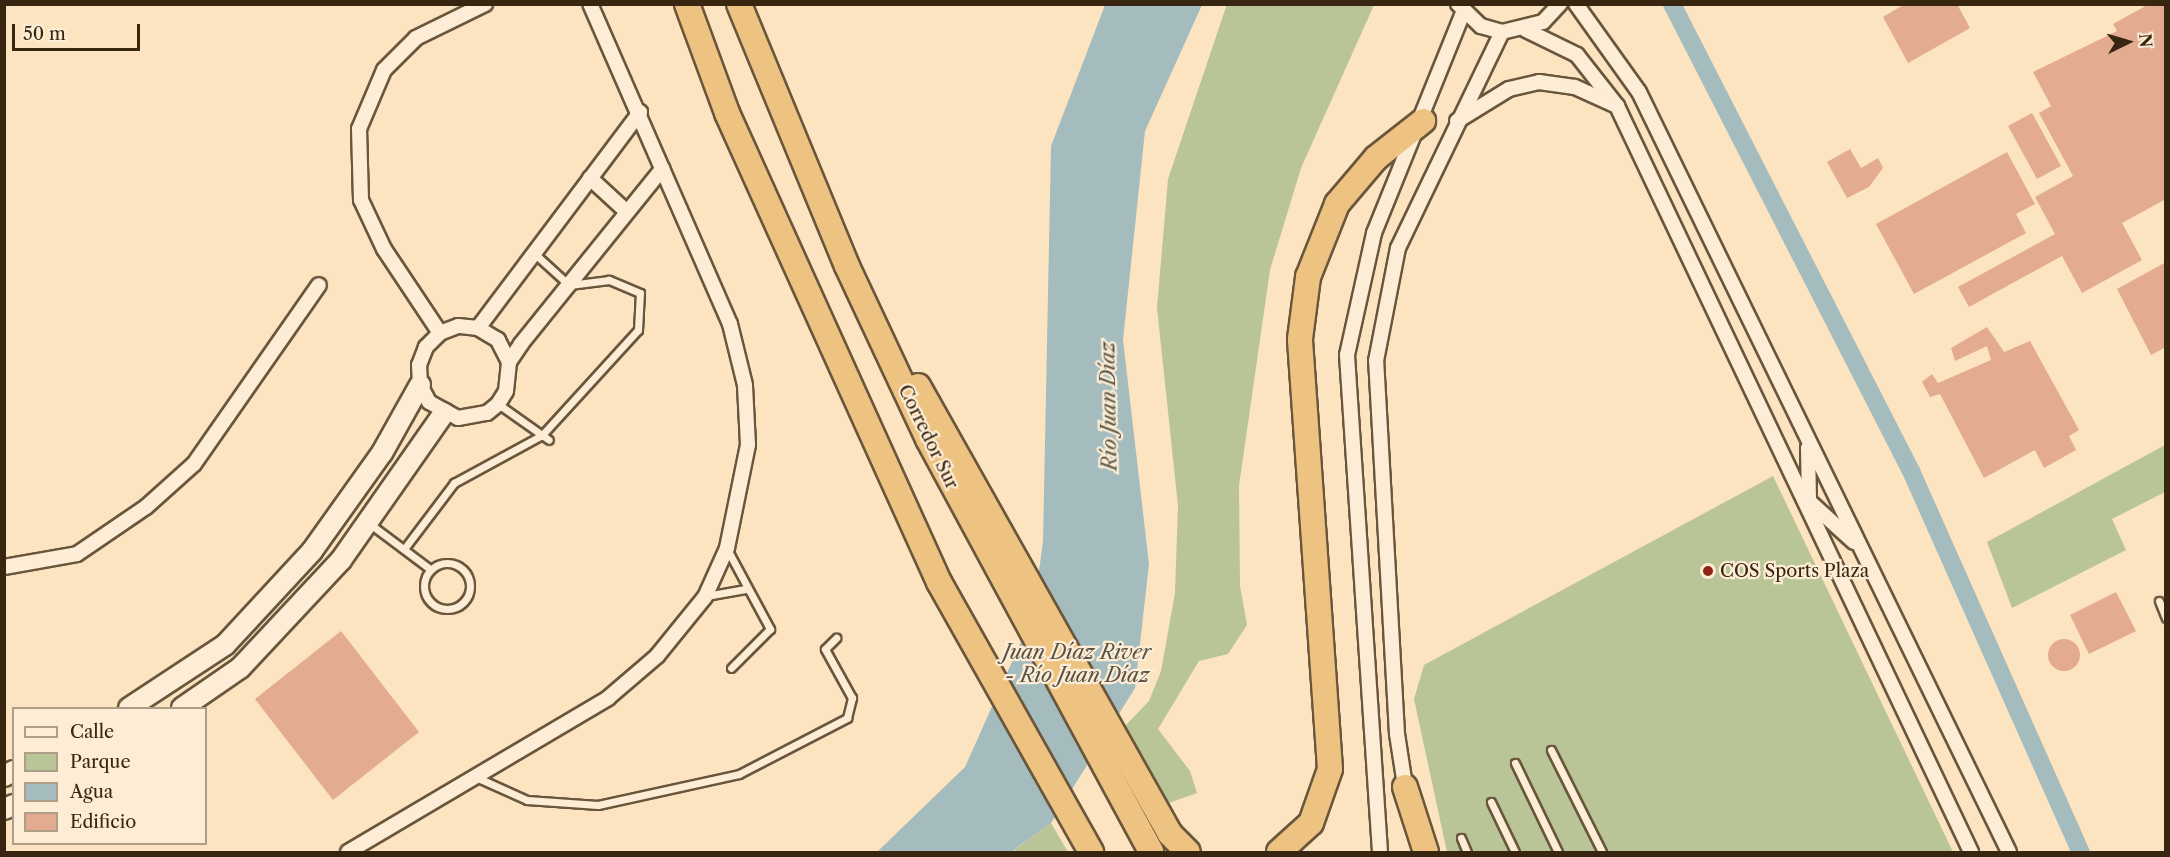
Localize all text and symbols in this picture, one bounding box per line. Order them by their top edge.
scale bar [15,12,142,50]
north arrow [2098,12,2158,72]
text: 50 m [23,23,66,45]
text: N [2135,33,2156,48]
water label: Río Juan Díaz [1096,341,1122,471]
street label: Corredor Sur [893,381,963,493]
place label: COS Sports Plaza [1720,560,1869,582]
marker: COS Sports Plaza [1701,564,1715,578]
water label: Juan Díaz River - Río Juan Díaz [1003,641,1151,688]
legend [12,707,207,845]
text: Calle [70,721,114,743]
text: Parque [70,751,131,773]
text: Agua [70,781,113,803]
text: Edificio [70,811,136,833]

